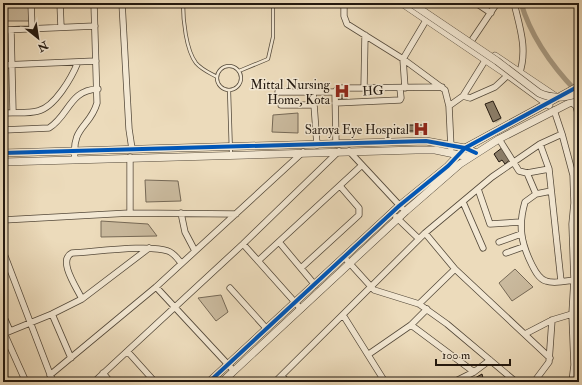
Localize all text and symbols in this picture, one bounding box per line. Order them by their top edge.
north arrow [18,18,58,58]
text: N [34,38,51,55]
place label: Mittal Nursing Home, Kota [250,77,331,108]
hospital icon: Mittal Nursing Home, Kota [333,82,351,100]
street label: HG [362,82,384,100]
hospital icon: Saroya Eye Hospital [412,120,430,138]
place label: Saroya Eye Hospital [305,122,410,139]
scale bar [436,341,510,367]
text: 100 m [442,348,471,363]

